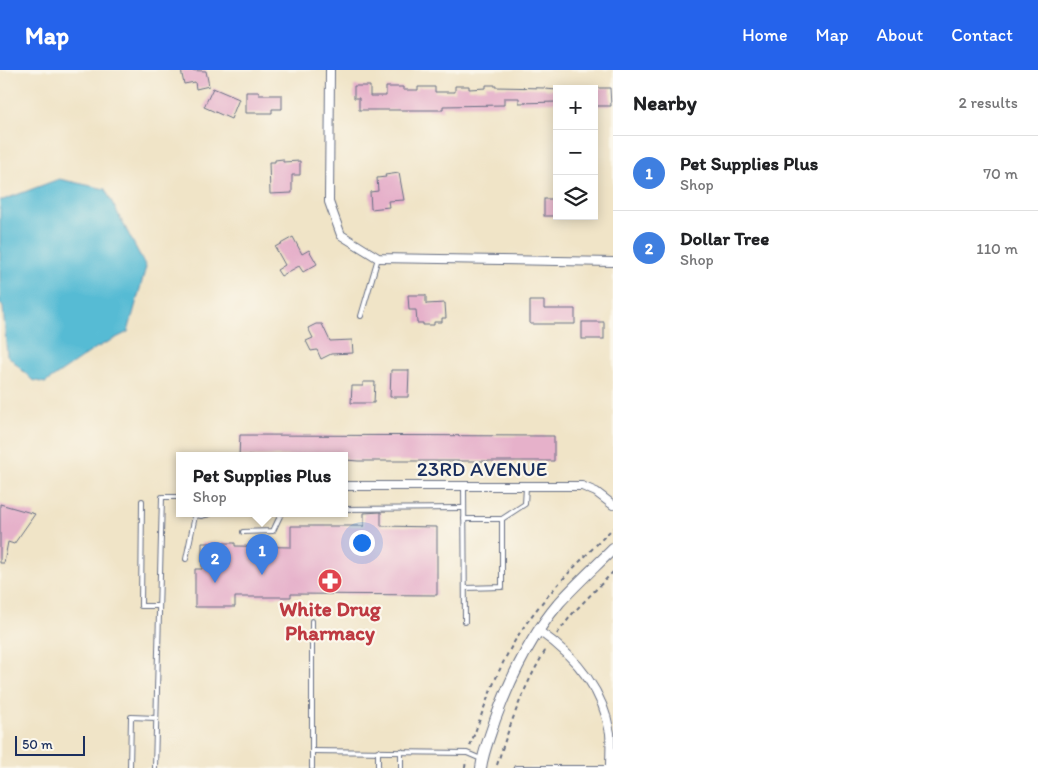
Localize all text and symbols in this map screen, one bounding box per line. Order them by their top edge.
text: Map [25,21,69,50]
text: Home [742,24,788,46]
text: Map [816,24,849,46]
text: About [877,24,923,46]
text: Contact [951,24,1013,46]
map controls [553,85,598,220]
button: + [553,85,598,130]
text: Nearby [633,90,697,115]
text: 2 results [958,93,1018,112]
button: − [553,130,598,175]
text: Pet Supplies Plus [680,152,818,175]
text: 1 [645,164,653,183]
text: 70 m [983,164,1018,183]
button: layers [553,175,598,220]
text: Shop [680,175,714,194]
text: Dollar Tree [680,227,769,250]
text: 2 [645,239,653,258]
text: 110 m [976,239,1018,258]
text: Shop [680,250,714,269]
popup [176,452,348,517]
street label: 23RD AVENUE [417,456,547,481]
text: Pet Supplies Plus [193,464,331,487]
text: Shop [193,487,227,506]
your location [349,530,375,556]
pin: 1 [246,534,278,575]
pin: 2 [199,542,231,583]
pharmacy icon: White Drug Pharmacy [317,568,343,594]
place label: White Drug Pharmacy [279,596,382,646]
scale bar [15,733,85,756]
text: 50 m [22,736,53,753]

